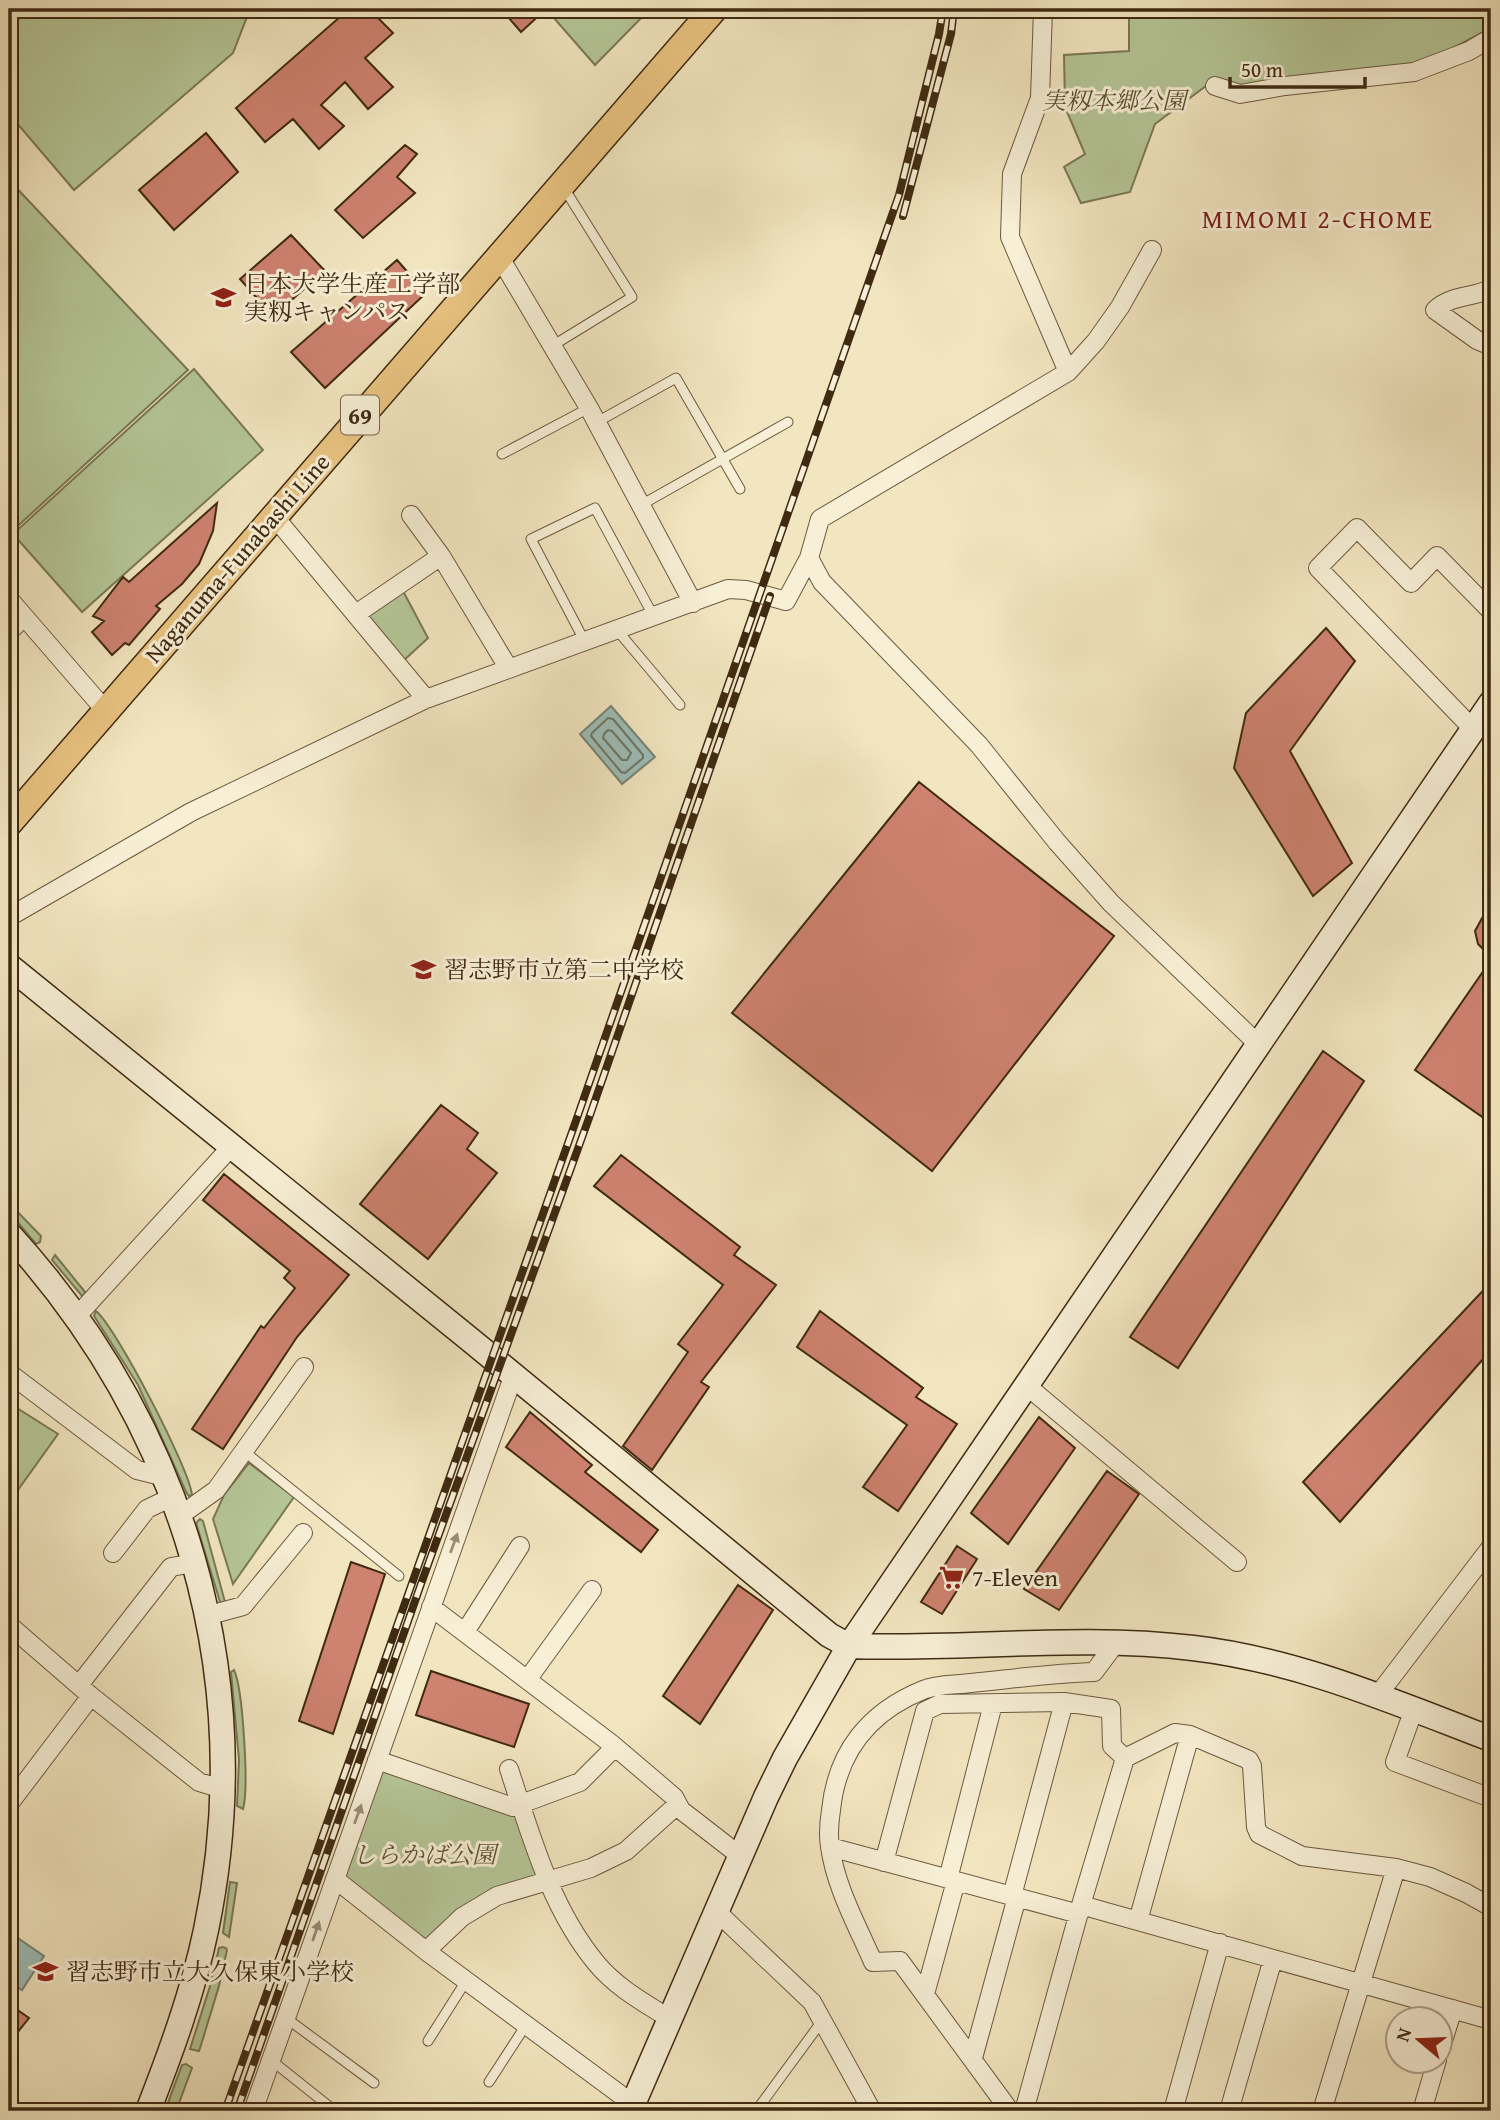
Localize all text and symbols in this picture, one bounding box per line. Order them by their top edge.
scale bar [1230,46,1365,90]
text: 50 m [1241,54,1283,85]
park label: 実籾本郷公園 [1042,83,1190,118]
district label: MIMOMI 2-CHOME [1202,199,1434,238]
place label: 日本大学生産工学部 実籾キャンパス [244,266,460,329]
school or university icon: 日本大学生産工学部 実籾キャンパス [210,283,238,311]
road number: 69 [341,396,379,434]
street label: Naganuma-Funabashi Line [136,446,338,670]
place label: 習志野市立第二中学校 [444,952,684,987]
school or university icon: 習志野市立第二中学校 [410,955,438,983]
one-way arrow [449,1532,460,1553]
place label: 7-Eleven [972,1560,1059,1595]
supermarket icon: 7-Eleven [938,1563,966,1591]
one-way arrow [353,1804,364,1825]
park label: しらかば公園 [352,1837,500,1872]
one-way arrow [311,1921,322,1942]
place label: 習志野市立大久保東小学校 [66,1954,354,1989]
school or university icon: 習志野市立大久保東小学校 [32,1957,60,1985]
north arrow [1384,2004,1454,2074]
text: N [1388,2024,1418,2045]

